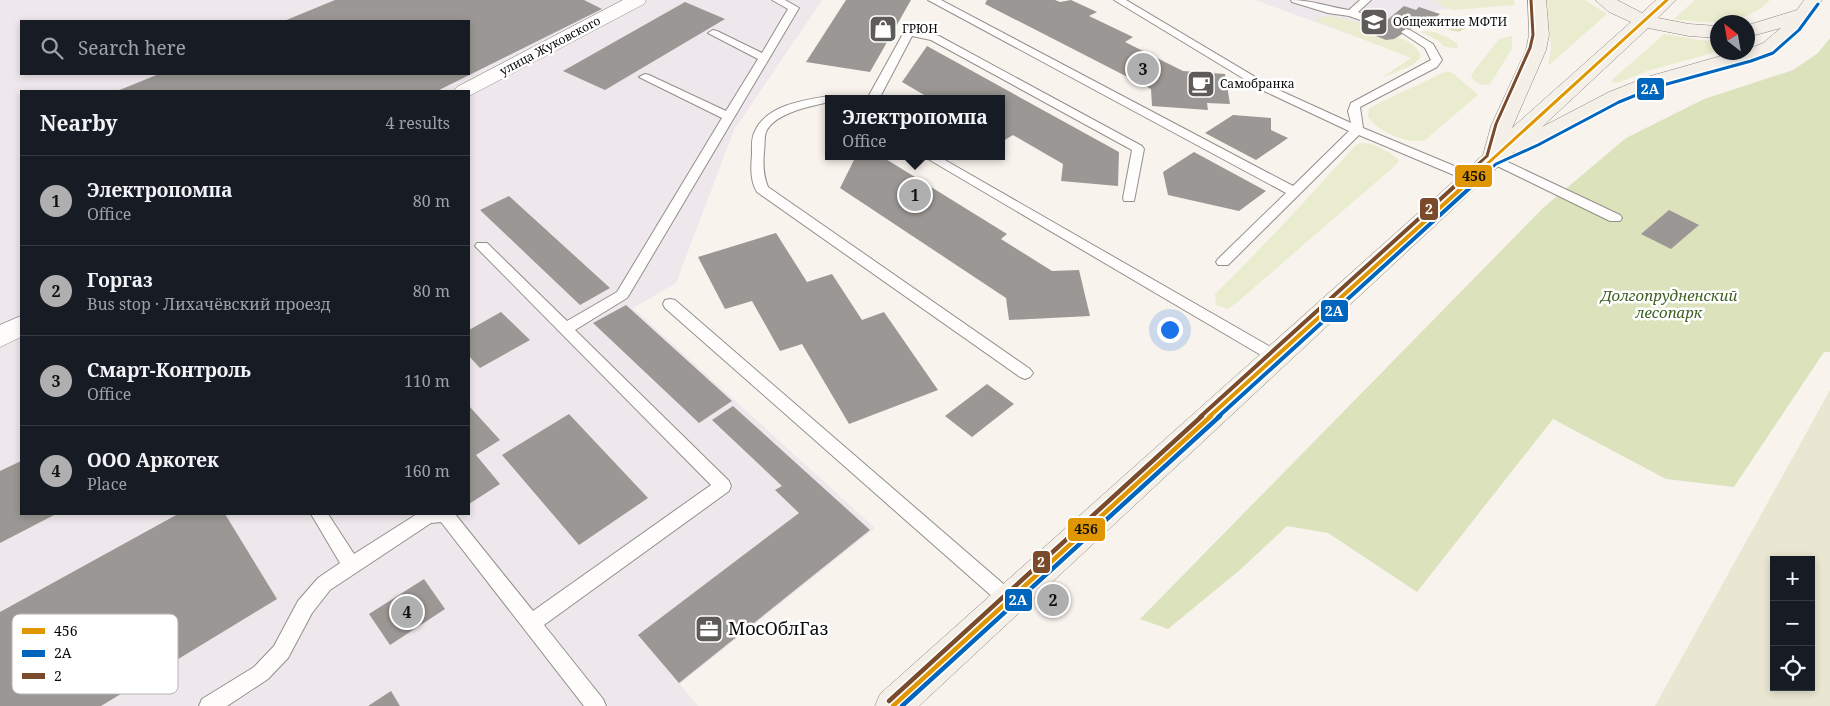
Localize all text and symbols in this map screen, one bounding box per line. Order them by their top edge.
school or university icon: Общежитие МФТИ [1359,7,1389,37]
street label: улица Жуковского [496,12,603,79]
place label: Общежитие МФТИ [1393,13,1508,30]
shop icon: ГРЮН [868,14,898,44]
north arrow [1710,15,1755,60]
search box [20,20,470,75]
place label: ГРЮН [902,20,938,37]
icon: search [38,34,66,62]
text: Search here [78,35,186,61]
pin: 3 [1127,50,1159,88]
cafe icon: Самобранка [1186,69,1216,99]
place label: Самобранка [1220,75,1295,92]
line badge: 2А [1636,77,1665,101]
text: 2А [1641,79,1660,98]
popup [825,95,1005,160]
text: Электропомпа [842,104,988,130]
text: Nearby [40,109,118,137]
text: 4 results [386,112,450,134]
text: Office [842,130,887,152]
line badge: 456 [1454,164,1493,188]
text: 456 [1462,166,1486,185]
pin: 1 [899,176,931,214]
text: Электропомпа [87,177,232,203]
text: 1 [51,190,61,212]
text: 80 m [413,190,450,212]
line badge: 2 [1419,197,1439,221]
text: 2 [1425,199,1433,218]
text: Office [87,203,131,225]
text: Горгаз [87,267,153,293]
text: 2 [51,280,61,302]
text: 80 m [413,280,450,302]
park label: Долгопрудненский лесопарк [1599,285,1737,322]
text: Bus stop · Лихачёвский проезд [87,293,331,315]
line badge: 2А [1320,299,1349,323]
text: 2А [1325,301,1344,320]
your location [1157,317,1183,343]
text: Смарт-Контроль [87,357,251,383]
text: 3 [51,370,61,392]
text: 110 m [404,370,450,392]
text: Office [87,383,131,405]
text: ООО Аркотек [87,447,219,473]
text: 4 [51,460,61,482]
text: 160 m [404,460,450,482]
text: Place [87,473,127,495]
line badge: 456 [1067,517,1106,542]
text: 456 [1074,519,1098,538]
line badge: 2 [1032,550,1051,574]
text: 2 [1037,552,1045,571]
map controls [1770,556,1815,691]
button: + [1770,556,1815,601]
pin: 2 [1037,581,1069,619]
line badge: 2А [1004,588,1033,612]
text: 2А [1009,590,1028,609]
pin: 4 [391,593,423,631]
button: − [1770,601,1815,646]
legend [12,614,178,694]
office icon: МосОблГаз [694,614,724,644]
place label: МосОблГаз [728,616,828,640]
text: 456 [54,621,78,640]
text: 2А [54,643,72,662]
button: locate [1770,646,1815,691]
text: 2 [54,666,62,685]

